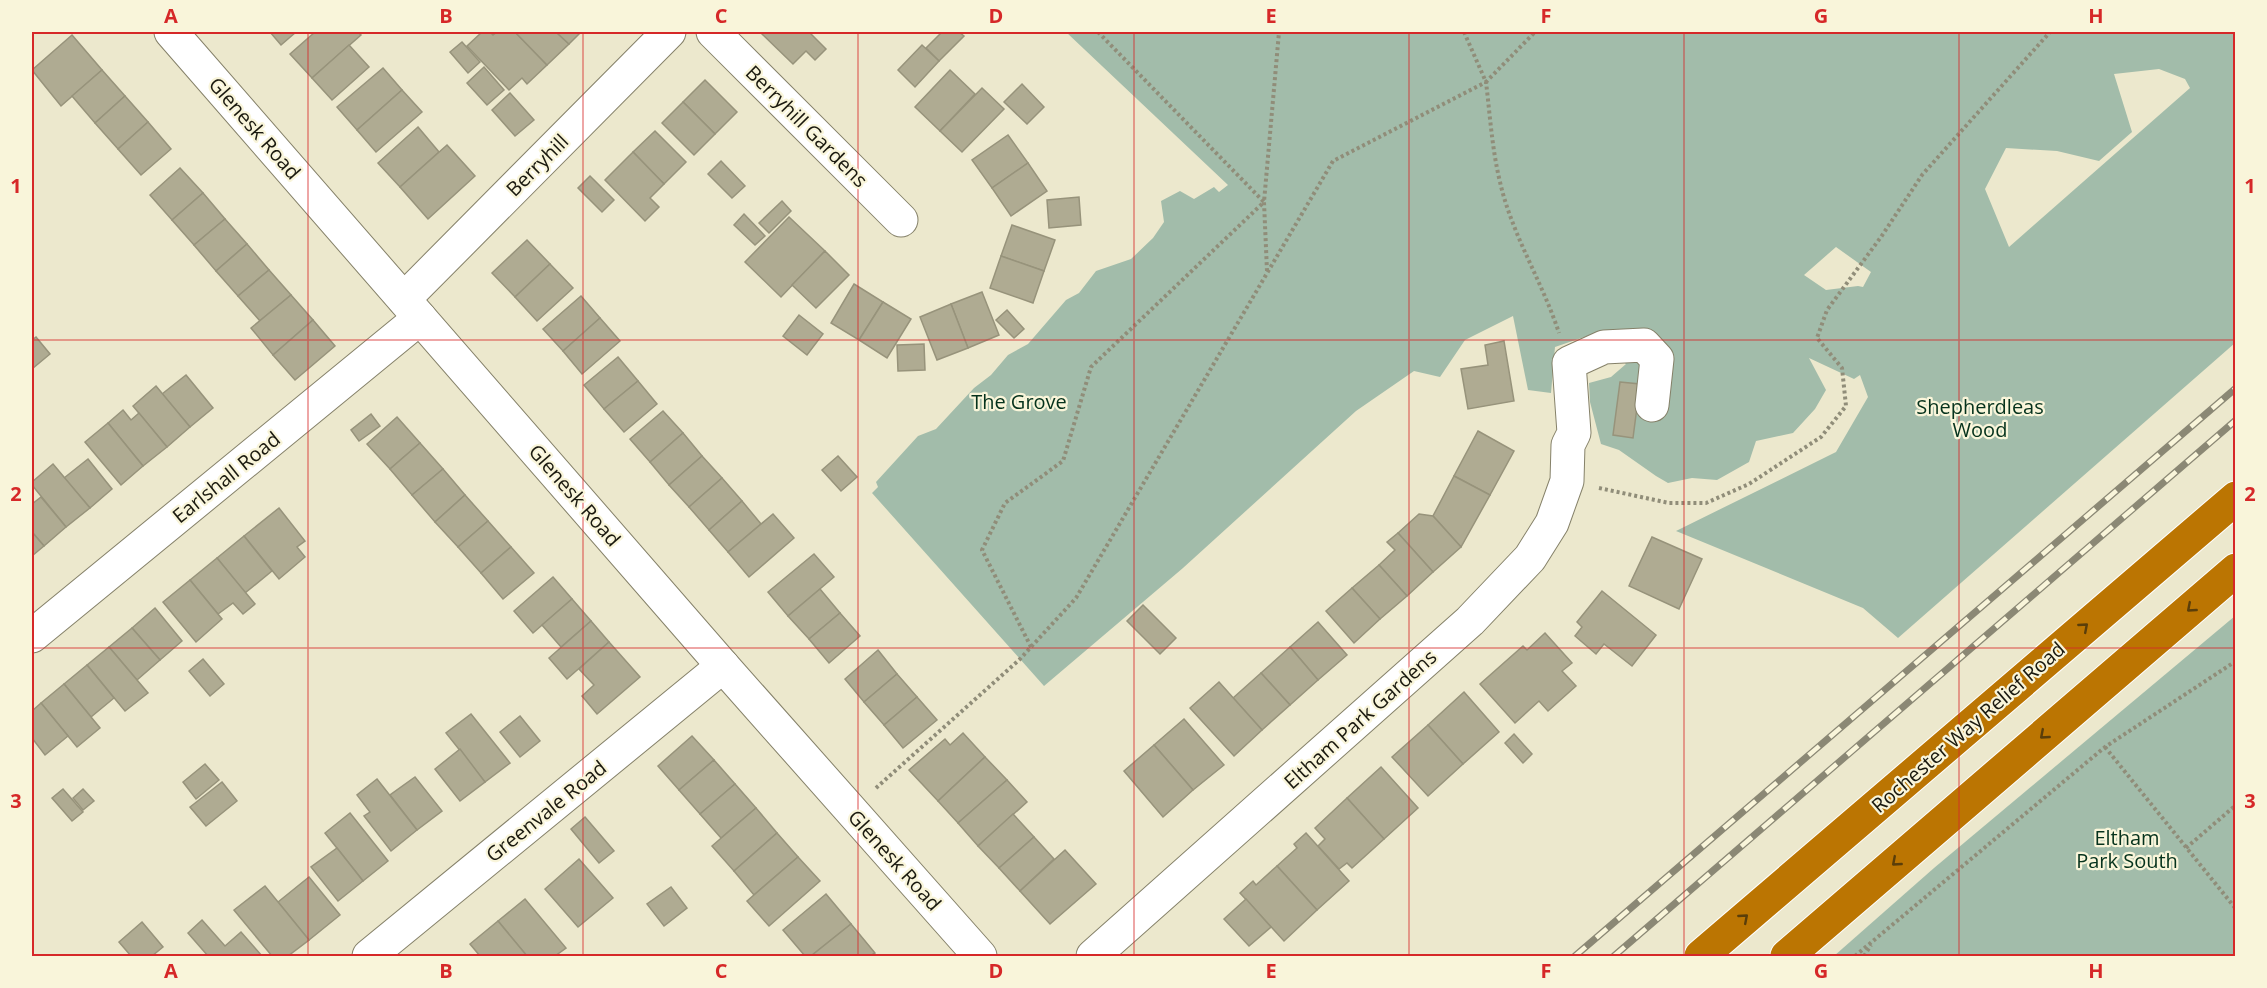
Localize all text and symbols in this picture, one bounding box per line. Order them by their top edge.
text: A [164,2,178,29]
text: B [439,2,453,29]
text: C [715,2,728,29]
text: D [989,2,1003,29]
text: E [1265,2,1277,29]
text: F [1541,2,1551,29]
text: G [1814,2,1828,29]
text: H [2088,2,2104,29]
street label: Berryhill Gardens [740,59,874,193]
street label: Glenesk Road [203,71,307,185]
street label: Berryhill [500,128,574,202]
text: 1 [10,172,22,199]
text: 1 [2244,172,2256,199]
park label: The Grove [971,388,1067,415]
park label: Shepherdleas Wood [1916,393,2044,443]
street label: Earlshall Road [166,425,286,529]
street label: Glenesk Road [523,438,627,552]
text: 2 [10,480,22,507]
text: 2 [2244,480,2256,507]
one-way arrow [2187,601,2198,612]
one-way arrow [2077,624,2088,635]
street label: Rochester Way Relief Road [1866,635,2070,819]
street label: Eltham Park Gardens [1278,643,1442,795]
one-way arrow [2040,728,2050,739]
street label: Greenvale Road [480,754,612,868]
text: 3 [10,787,22,814]
text: 3 [2244,787,2256,814]
street label: Glenesk Road [842,804,948,916]
park label: Eltham Park South [2076,824,2178,874]
one-way arrow [1892,855,1903,866]
one-way arrow [1737,914,1748,925]
text: A [164,957,178,984]
text: B [439,957,453,984]
text: C [715,957,728,984]
text: D [989,957,1003,984]
text: E [1265,957,1277,984]
text: F [1541,957,1551,984]
text: G [1814,957,1828,984]
text: H [2088,957,2104,984]

